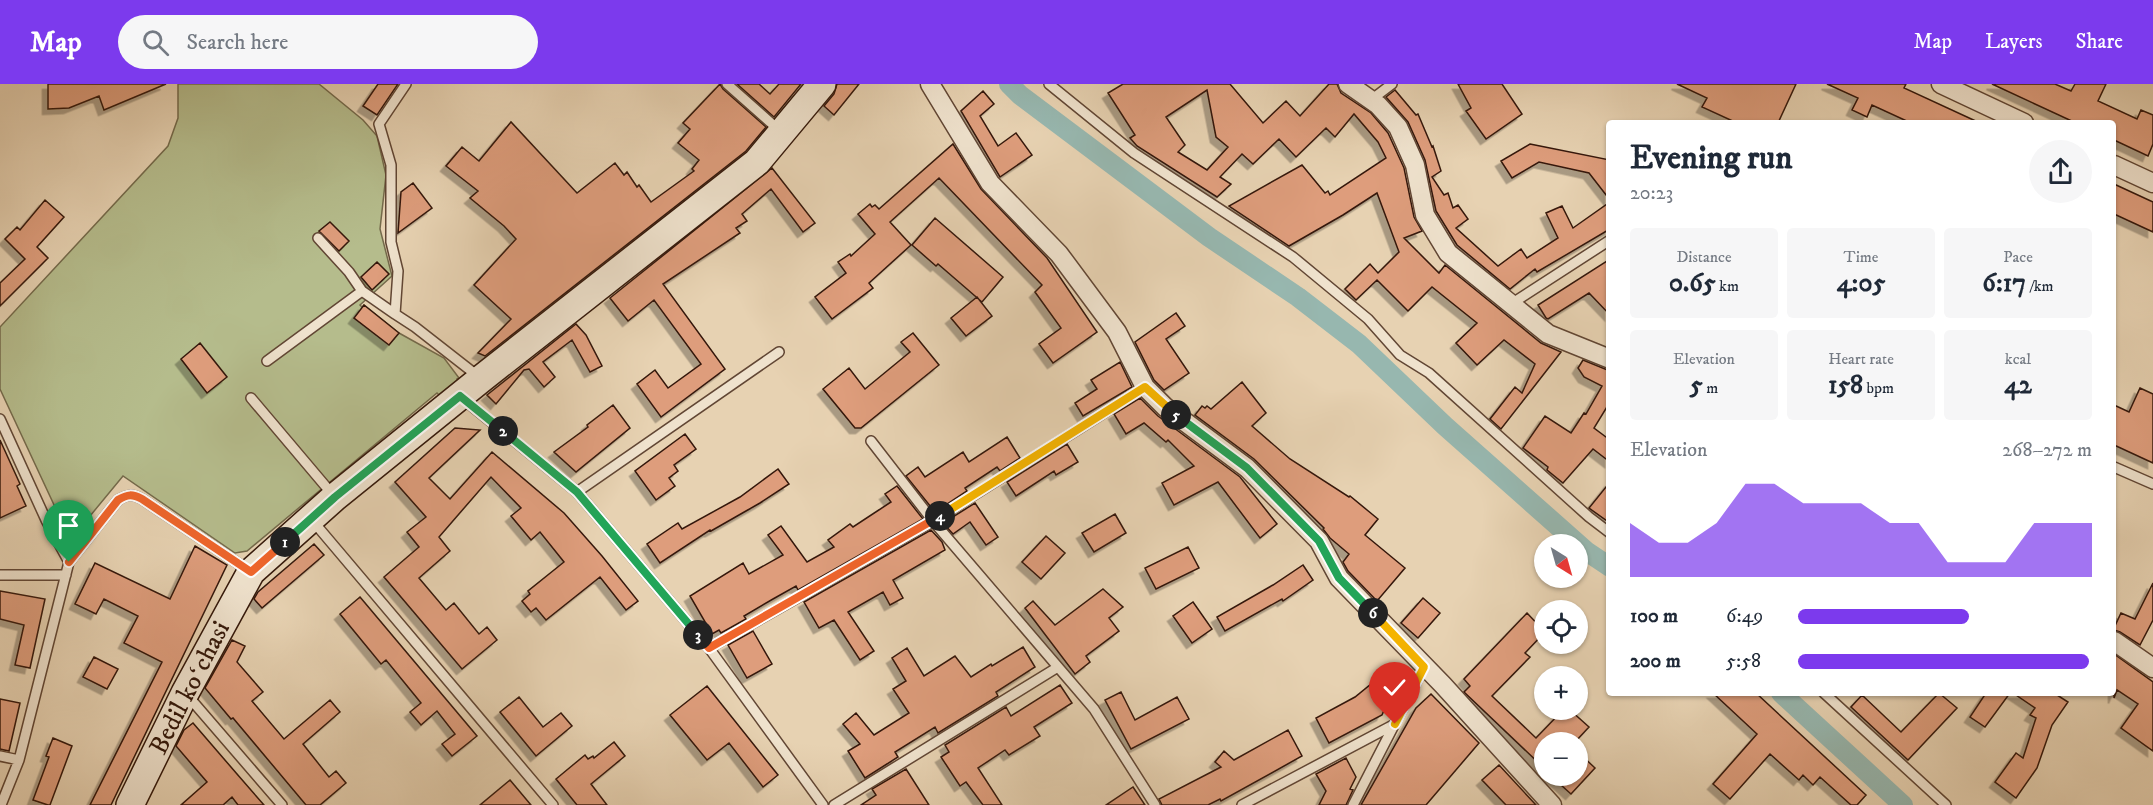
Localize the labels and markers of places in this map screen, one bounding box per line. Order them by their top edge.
pin: 5 [1161,400,1191,430]
pin: 2 [488,416,518,446]
pin [43,500,94,562]
pin: 4 [925,501,955,531]
pin: 1 [270,527,300,557]
pin: 6 [1358,598,1388,628]
pin: 3 [683,620,713,650]
pin [1369,662,1420,724]

